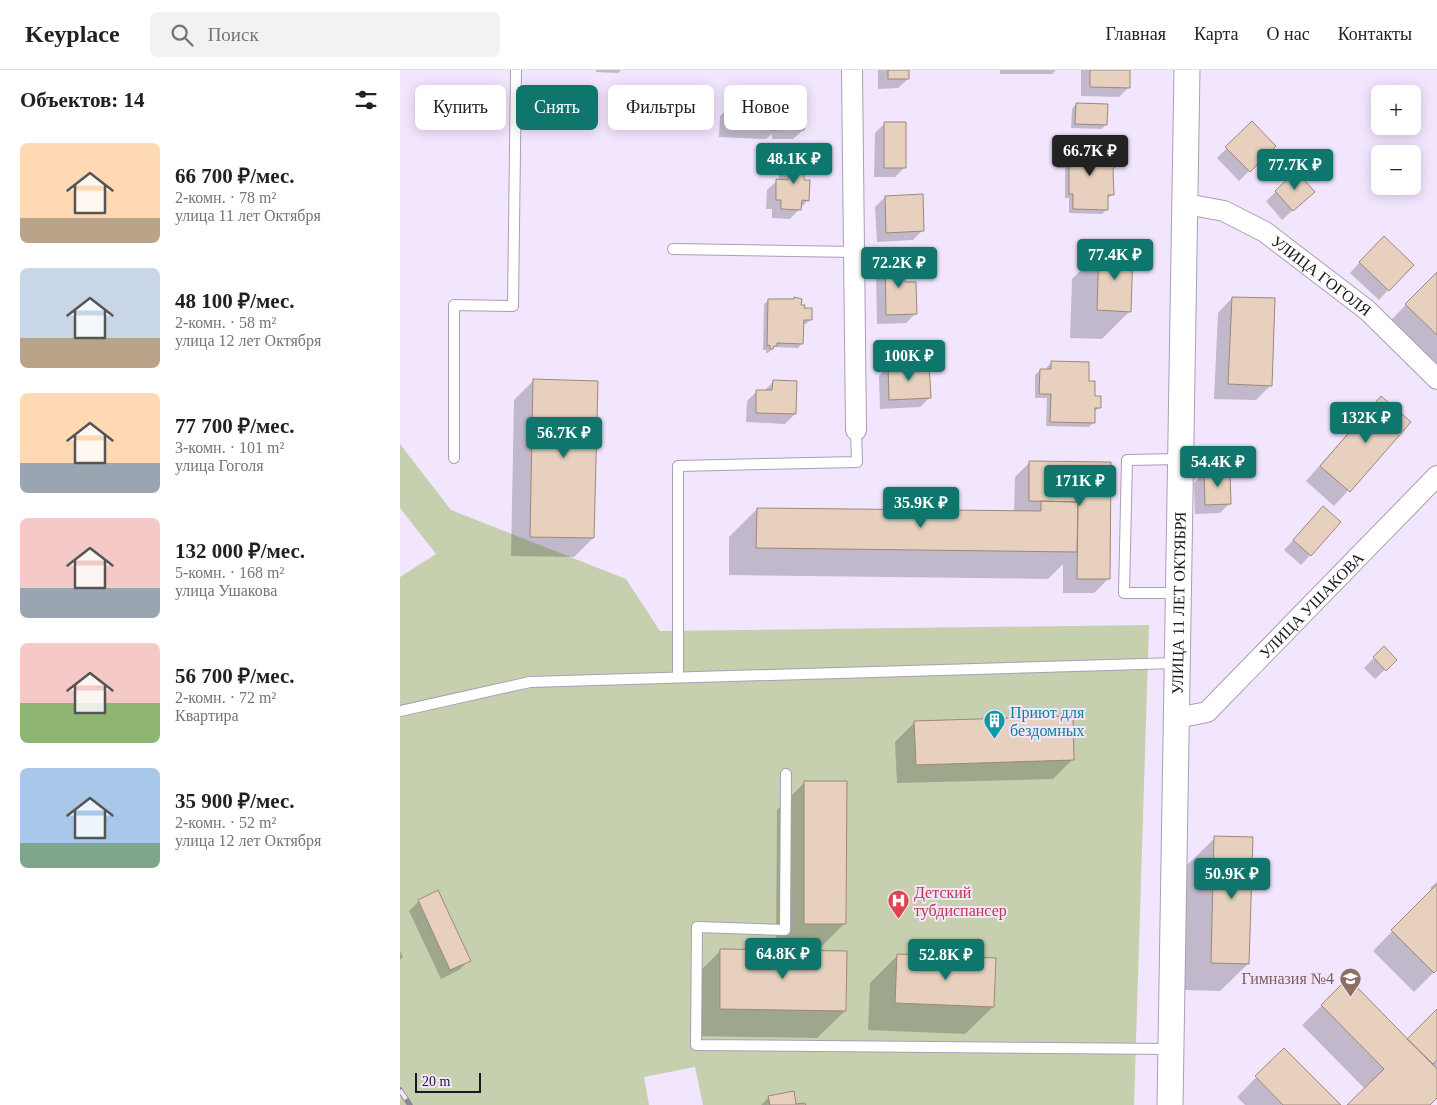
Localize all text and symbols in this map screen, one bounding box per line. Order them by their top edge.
search box [150,12,500,57]
text: Keyplace [25,21,120,47]
icon: search [168,21,196,49]
text: Поиск [208,24,259,45]
text: Главная [1106,24,1166,44]
text: Карта [1194,24,1239,44]
text: О нас [1267,24,1310,44]
text: Контакты [1338,24,1412,44]
chip: Купить [415,85,506,130]
chip: Снять [516,85,598,130]
chip: Фильтры [608,85,714,130]
chip: Новое [724,85,807,130]
map controls [1371,85,1421,195]
button: + [1371,85,1421,135]
icon: filters [352,86,380,114]
text: Объектов: 14 [20,88,145,112]
pin: 66.7K ₽ [1044,134,1136,177]
pin: 48.1K ₽ [748,142,840,185]
text: 66.7K ₽ [1063,142,1117,159]
button: − [1371,145,1421,195]
pin: 77.7K ₽ [1249,148,1341,191]
text: 48.1K ₽ [767,150,821,167]
text: 77.7K ₽ [1268,156,1322,173]
icon: home [60,163,120,223]
text: 66 700 ₽/мес. [175,164,295,188]
text: 2-комн. · 78 m² [175,189,276,206]
text: улица 11 лет Октября [175,207,321,224]
street label: УЛИЦА ГОГОЛЯ [1269,232,1375,319]
pin: 77.4K ₽ [1069,238,1161,281]
pin: 72.2K ₽ [853,246,945,289]
text: 77.4K ₽ [1088,246,1142,263]
text: 72.2K ₽ [872,254,926,271]
icon: home [60,288,120,348]
text: 48 100 ₽/мес. [175,289,295,313]
text: 2-комн. · 58 m² [175,314,276,331]
text: улица 12 лет Октября [175,332,321,349]
pin: 100K ₽ [868,340,950,382]
text: 100K ₽ [884,347,934,364]
pin: 132K ₽ [1325,402,1407,444]
text: 132K ₽ [1341,409,1391,426]
icon: home [60,413,120,473]
text: 77 700 ₽/мес. [175,414,295,438]
pin: 56.7K ₽ [518,416,610,459]
text: 56.7K ₽ [537,424,591,441]
text: 3-комн. · 101 m² [175,439,284,456]
pin: 54.4K ₽ [1172,446,1264,488]
text: 54.4K ₽ [1191,453,1245,470]
text: улица Гоголя [175,457,264,474]
pin: 171K ₽ [1039,464,1121,507]
text: 171K ₽ [1055,472,1105,489]
pin: 35.9K ₽ [875,486,967,529]
text: 35.9K ₽ [894,494,948,511]
street label: УЛИЦА 11 ЛЕТ ОКТЯБРЯ [1168,511,1188,695]
icon: home [60,538,120,598]
text: 132 000 ₽/мес. [175,539,305,563]
street label: УЛИЦА УШАКОВА [1256,548,1367,661]
text: 5-комн. · 168 m² [175,564,284,581]
text: улица Ушакова [175,582,277,599]
icon: home [60,663,120,723]
text: 56 700 ₽/мес. [175,664,295,688]
text: 2-комн. · 72 m² [175,689,276,706]
place label: Приют для бездомных [1010,704,1085,740]
text: Квартира [175,707,239,724]
building icon: Приют для бездомных [982,709,1006,740]
icon: home [60,788,120,848]
text: 35 900 ₽/мес. [175,789,295,813]
text: 2-комн. · 52 m² [175,814,276,831]
text: улица 12 лет Октября [175,832,321,849]
pin: 50.9K ₽ [1186,858,1278,900]
text: 50.9K ₽ [1205,865,1259,882]
place label: Детский тубдиспансер [914,884,1007,920]
hospital icon: Детский тубдиспансер [886,889,910,920]
pin: 64.8K ₽ [737,938,829,980]
pin: 52.8K ₽ [900,938,992,981]
text: 64.8K ₽ [756,945,810,962]
text: 52.8K ₽ [919,946,973,963]
school or university icon: Гимназия №4 [1338,966,1362,997]
place label: Гимназия №4 [1242,970,1334,987]
scale bar [415,1070,481,1093]
text: 20 m [422,1074,450,1089]

